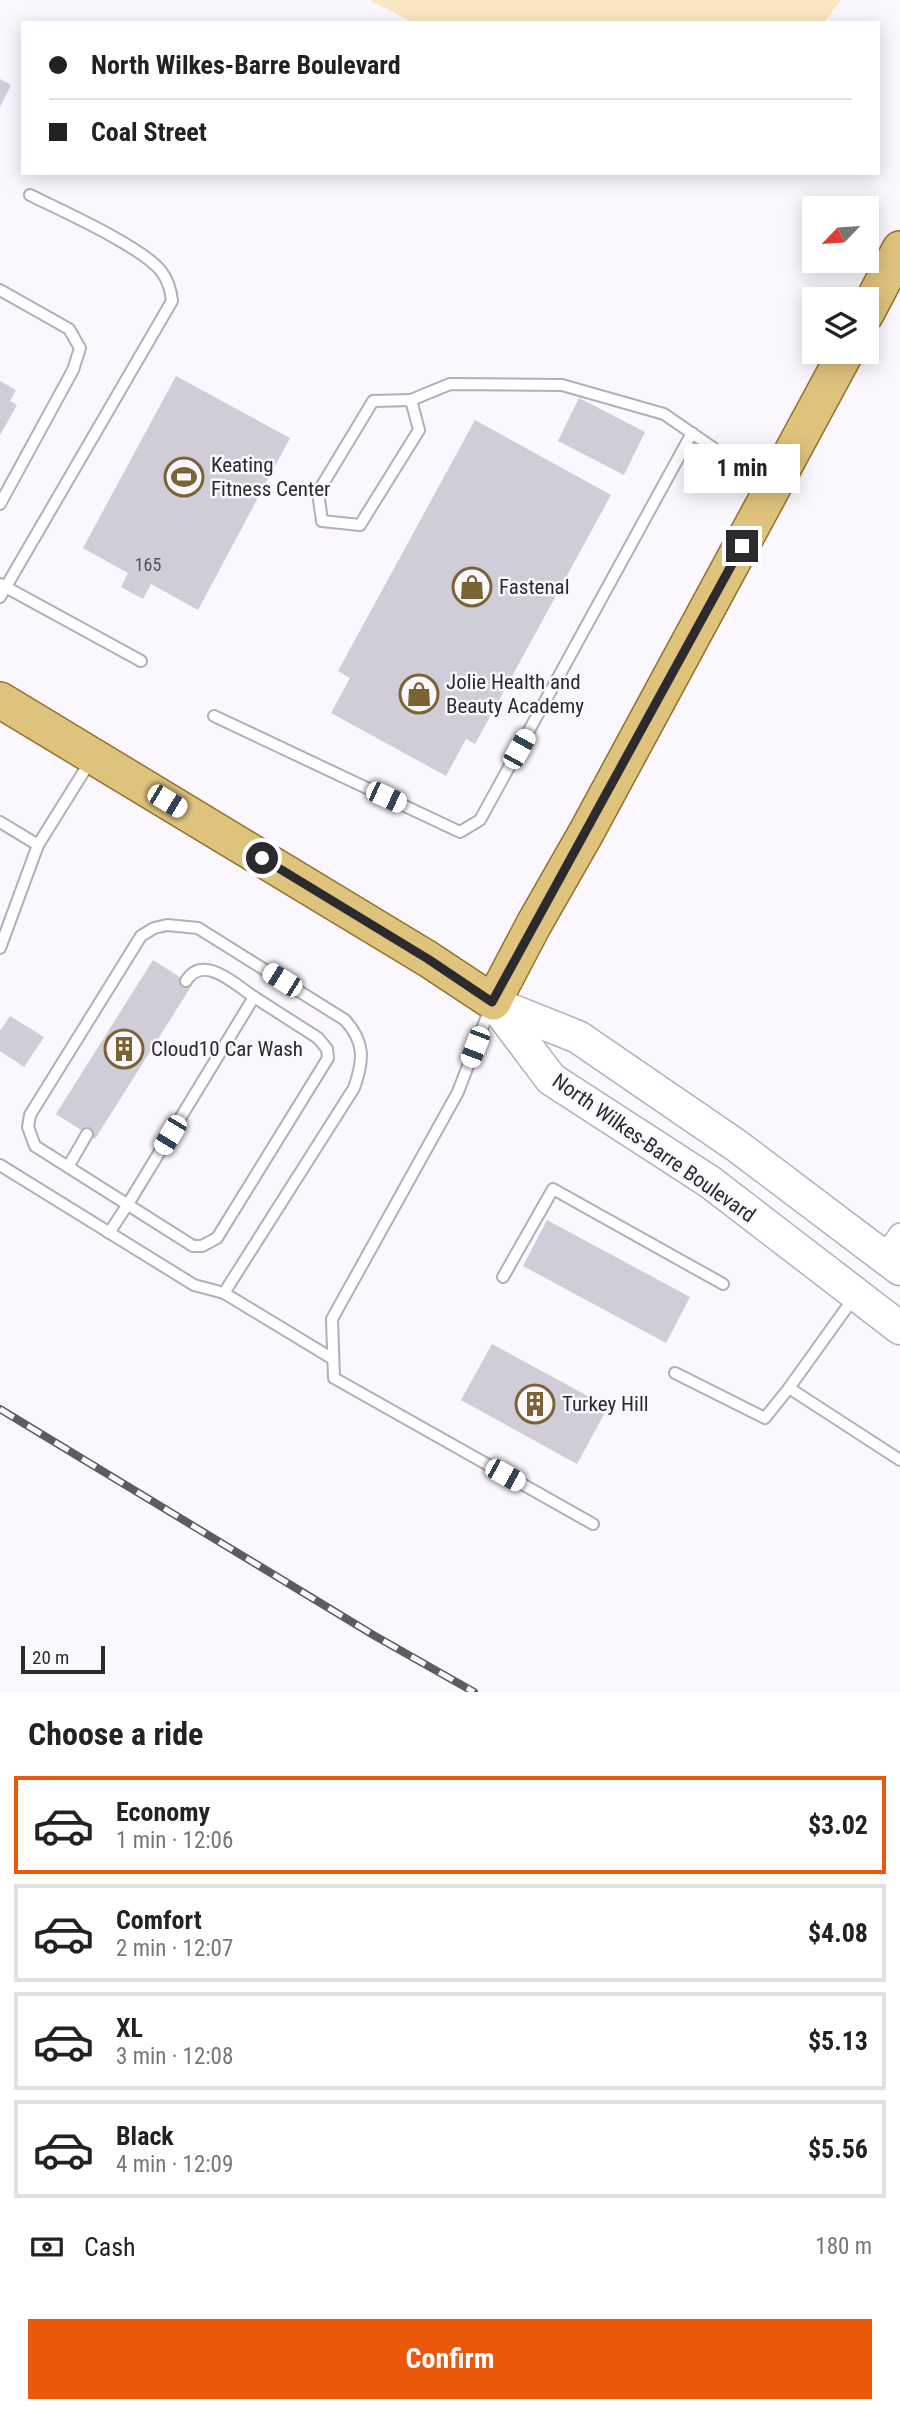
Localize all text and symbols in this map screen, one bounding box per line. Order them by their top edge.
text: North Wilkes-Barre Boulevard [91,50,401,80]
text: Coal Street [91,117,207,147]
north arrow [802,196,878,273]
map controls [802,196,879,364]
button: layers [802,287,879,364]
callout: 1 min [684,444,800,494]
place label: Keating Fitness Center [211,453,331,501]
text: 1 min [716,455,768,482]
sports icon: Keating Fitness Center [163,456,205,498]
route end [726,530,758,562]
house number: 165 [135,554,161,575]
shop icon: Fastenal [451,566,493,608]
place label: Fastenal [499,575,570,599]
place label: Jolie Health and Beauty Academy [446,670,584,718]
shop icon: Jolie Health and Beauty Academy [398,673,440,715]
car [500,726,539,772]
car [363,779,410,815]
car [144,781,191,821]
route start [246,842,278,874]
car [259,960,306,1000]
car [458,1024,493,1070]
building icon: Cloud10 Car Wash [103,1028,145,1070]
place label: Cloud10 Car Wash [151,1037,303,1061]
street label: North Wilkes-Barre Boulevard [548,1069,760,1227]
car [151,1112,190,1158]
building icon: Turkey Hill [514,1383,556,1425]
place label: Turkey Hill [562,1392,649,1416]
car [482,1456,529,1494]
scale bar [21,1643,105,1675]
text: 20 m [32,1646,69,1669]
text: Choose a ride [28,1715,203,1753]
icon: car [32,1794,95,1857]
text: Economy [116,1797,210,1827]
text: $3.02 [808,1810,868,1840]
text: 1 min · 12:06 [116,1827,233,1854]
icon: car [32,1902,95,1965]
text: Comfort [116,1905,202,1935]
text: $4.08 [808,1918,868,1948]
text: 2 min · 12:07 [116,1935,233,1962]
icon: car [32,2010,95,2073]
text: XL [116,2013,143,2043]
text: $5.13 [808,2026,868,2056]
text: 3 min · 12:08 [116,2043,233,2070]
icon: car [32,2118,95,2181]
text: Black [116,2121,174,2151]
text: $5.56 [808,2134,868,2164]
text: 4 min · 12:09 [116,2151,233,2178]
icon: cash [28,2228,66,2266]
text: Cash [84,2232,136,2262]
text: 180 m [815,2233,872,2260]
button: Confirm [28,2319,872,2399]

